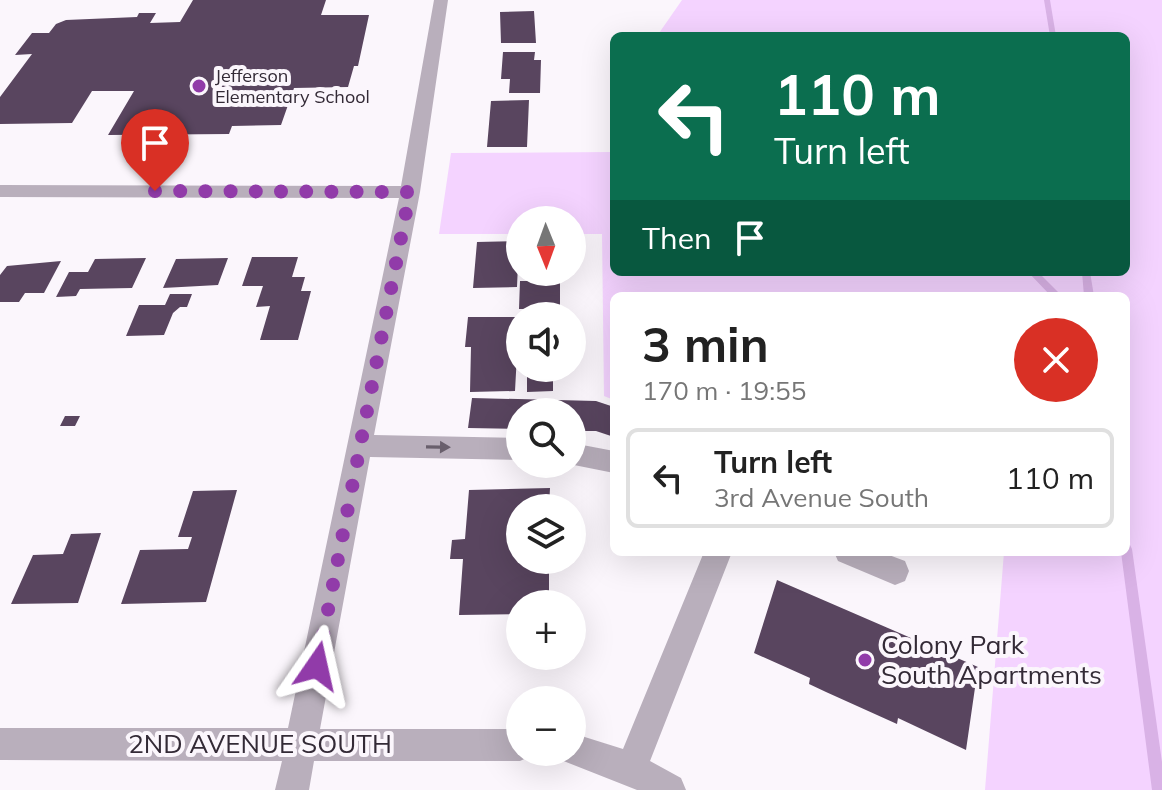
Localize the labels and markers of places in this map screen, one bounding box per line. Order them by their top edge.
place label: Jefferson Elementary School [215,64,370,108]
marker: Jefferson Elementary School [190,77,208,95]
pin [121,109,189,191]
place label: Colony Park South Apartments [881,628,1102,691]
marker: Colony Park South Apartments [856,651,874,669]

